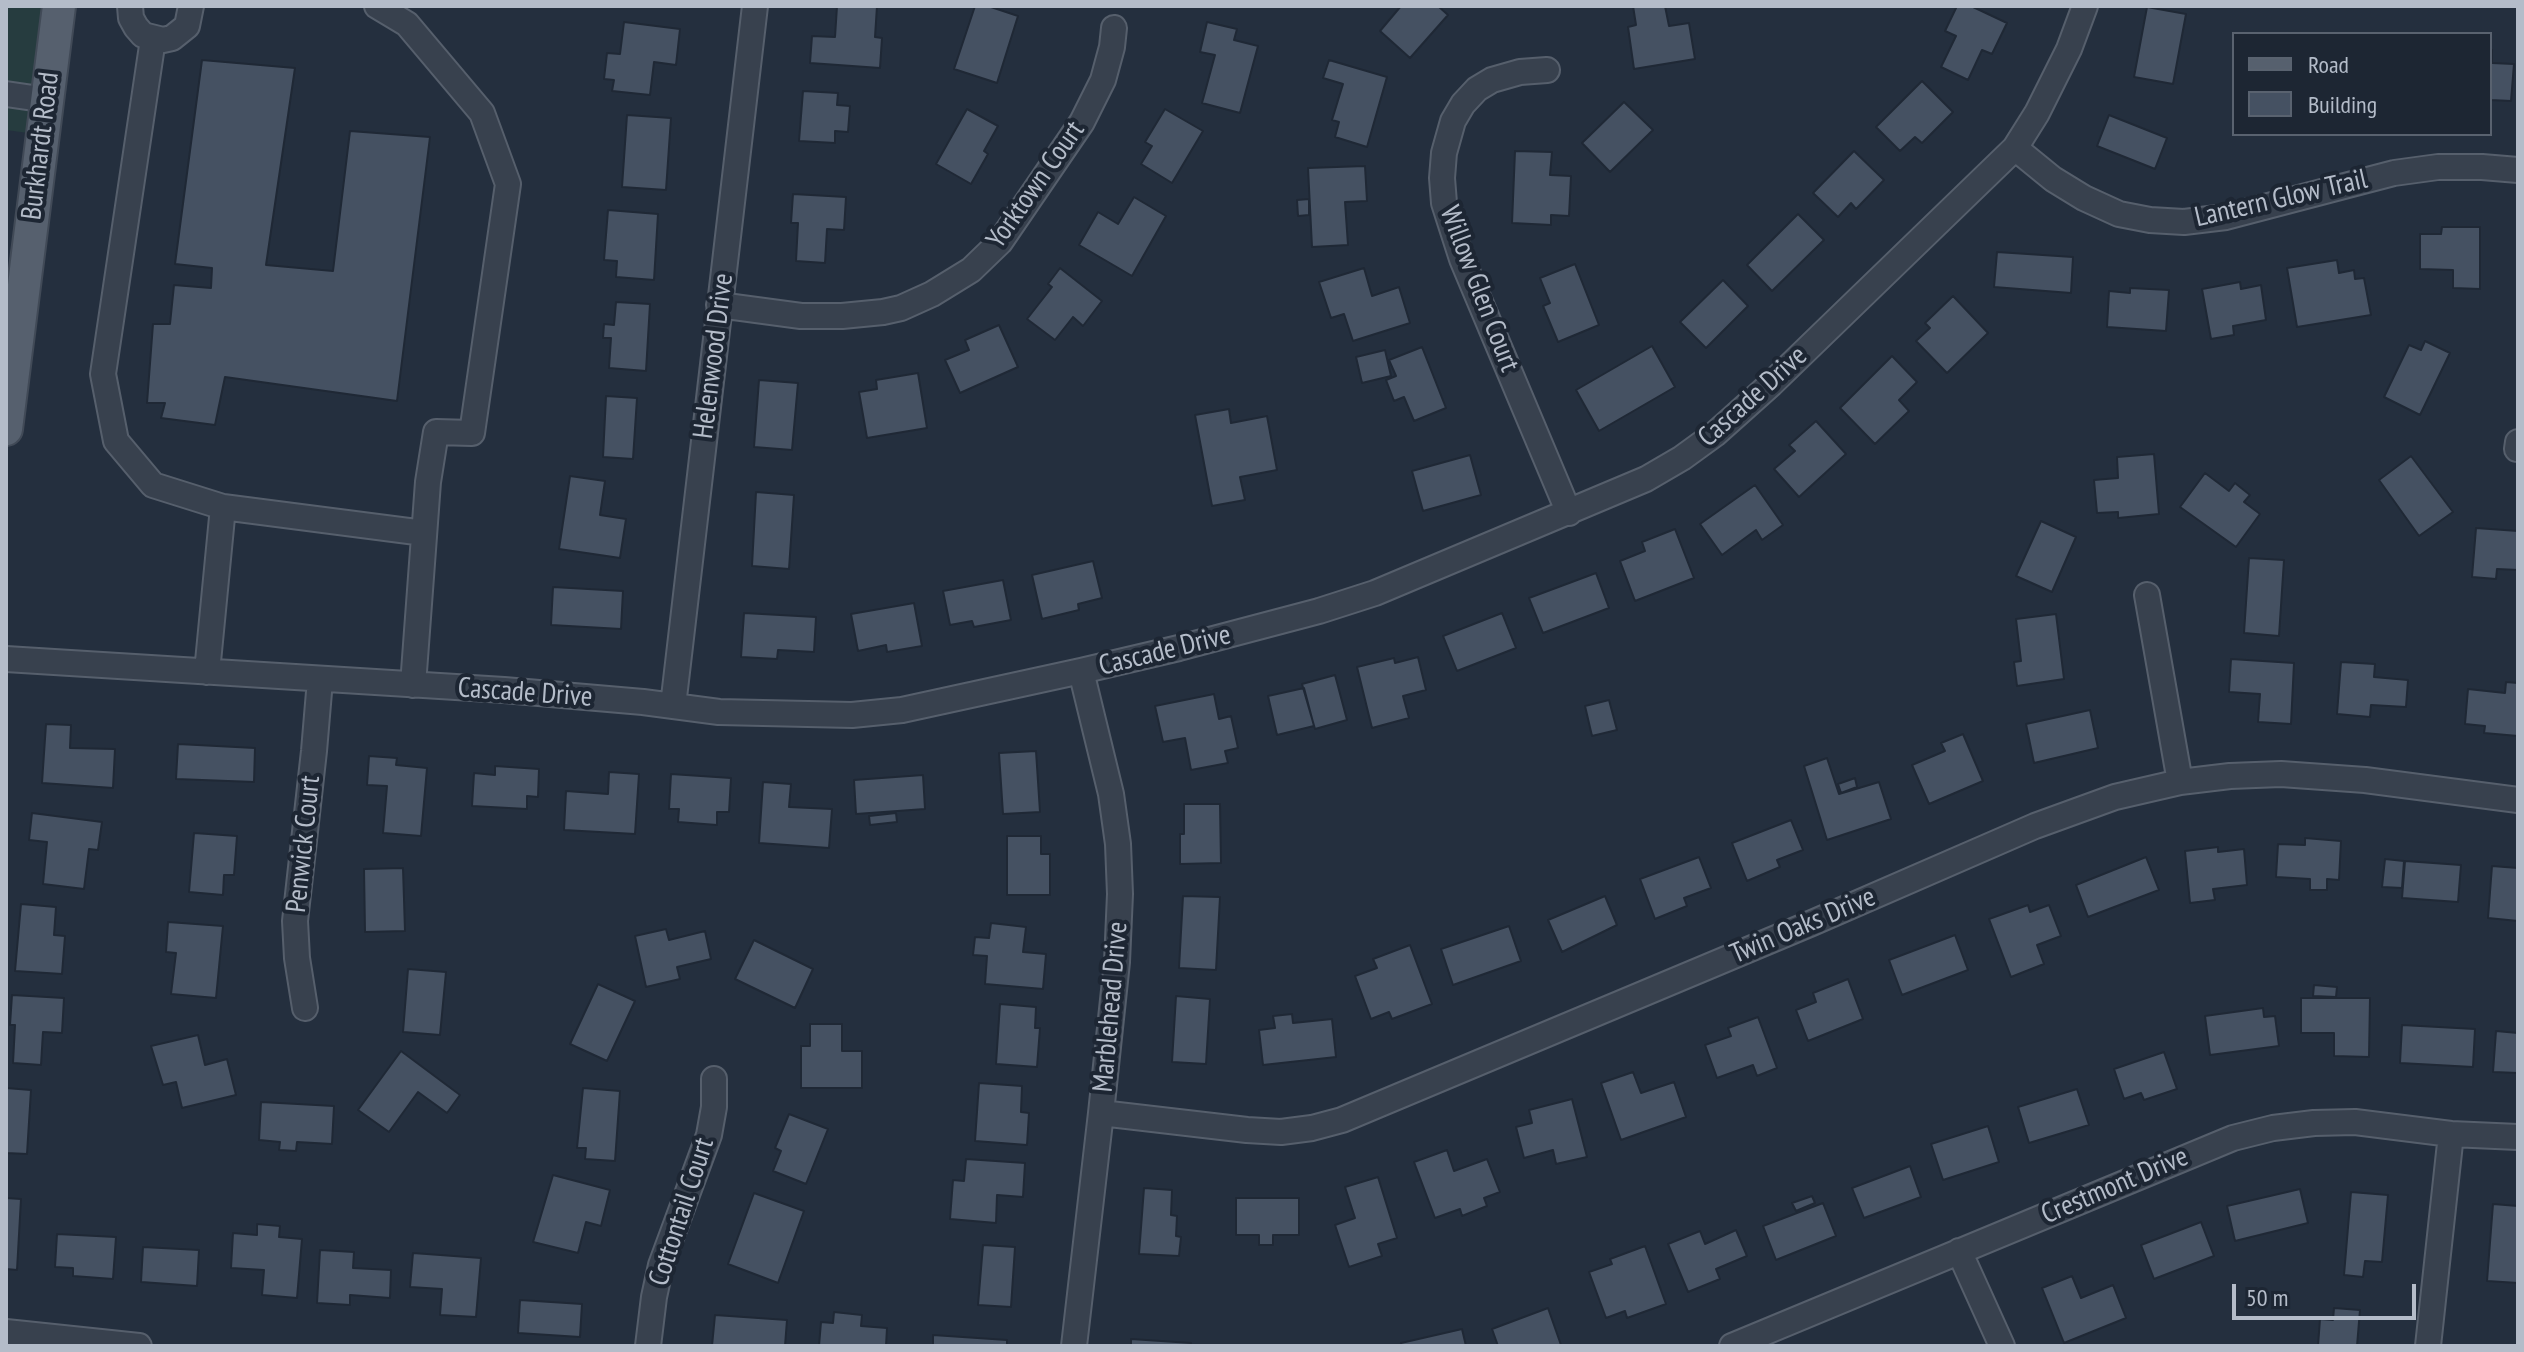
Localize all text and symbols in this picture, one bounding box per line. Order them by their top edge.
legend [2232,32,2492,136]
text: Road [2308,49,2349,80]
street label: Burkhardt Road [15,70,67,222]
text: Building [2308,89,2377,120]
street label: Yorktown Court [980,115,1092,255]
street label: Lantern Glow Trail [2192,163,2370,235]
street label: Willow Glen Court [1432,201,1526,377]
street label: Helenwood Drive [687,271,741,441]
street label: Cascade Drive [1692,339,1814,455]
street label: Cascade Drive [1096,618,1234,684]
street label: Cascade Drive [457,672,593,714]
street label: Penwick Court [280,774,328,914]
street label: Twin Oaks Drive [1725,880,1881,972]
street label: Marblehead Drive [1087,920,1135,1094]
street label: Cottontail Court [642,1134,722,1290]
street label: Crestmont Drive [2037,1140,2193,1232]
scale bar [2236,1268,2420,1318]
text: 50 m [2246,1282,2288,1313]

